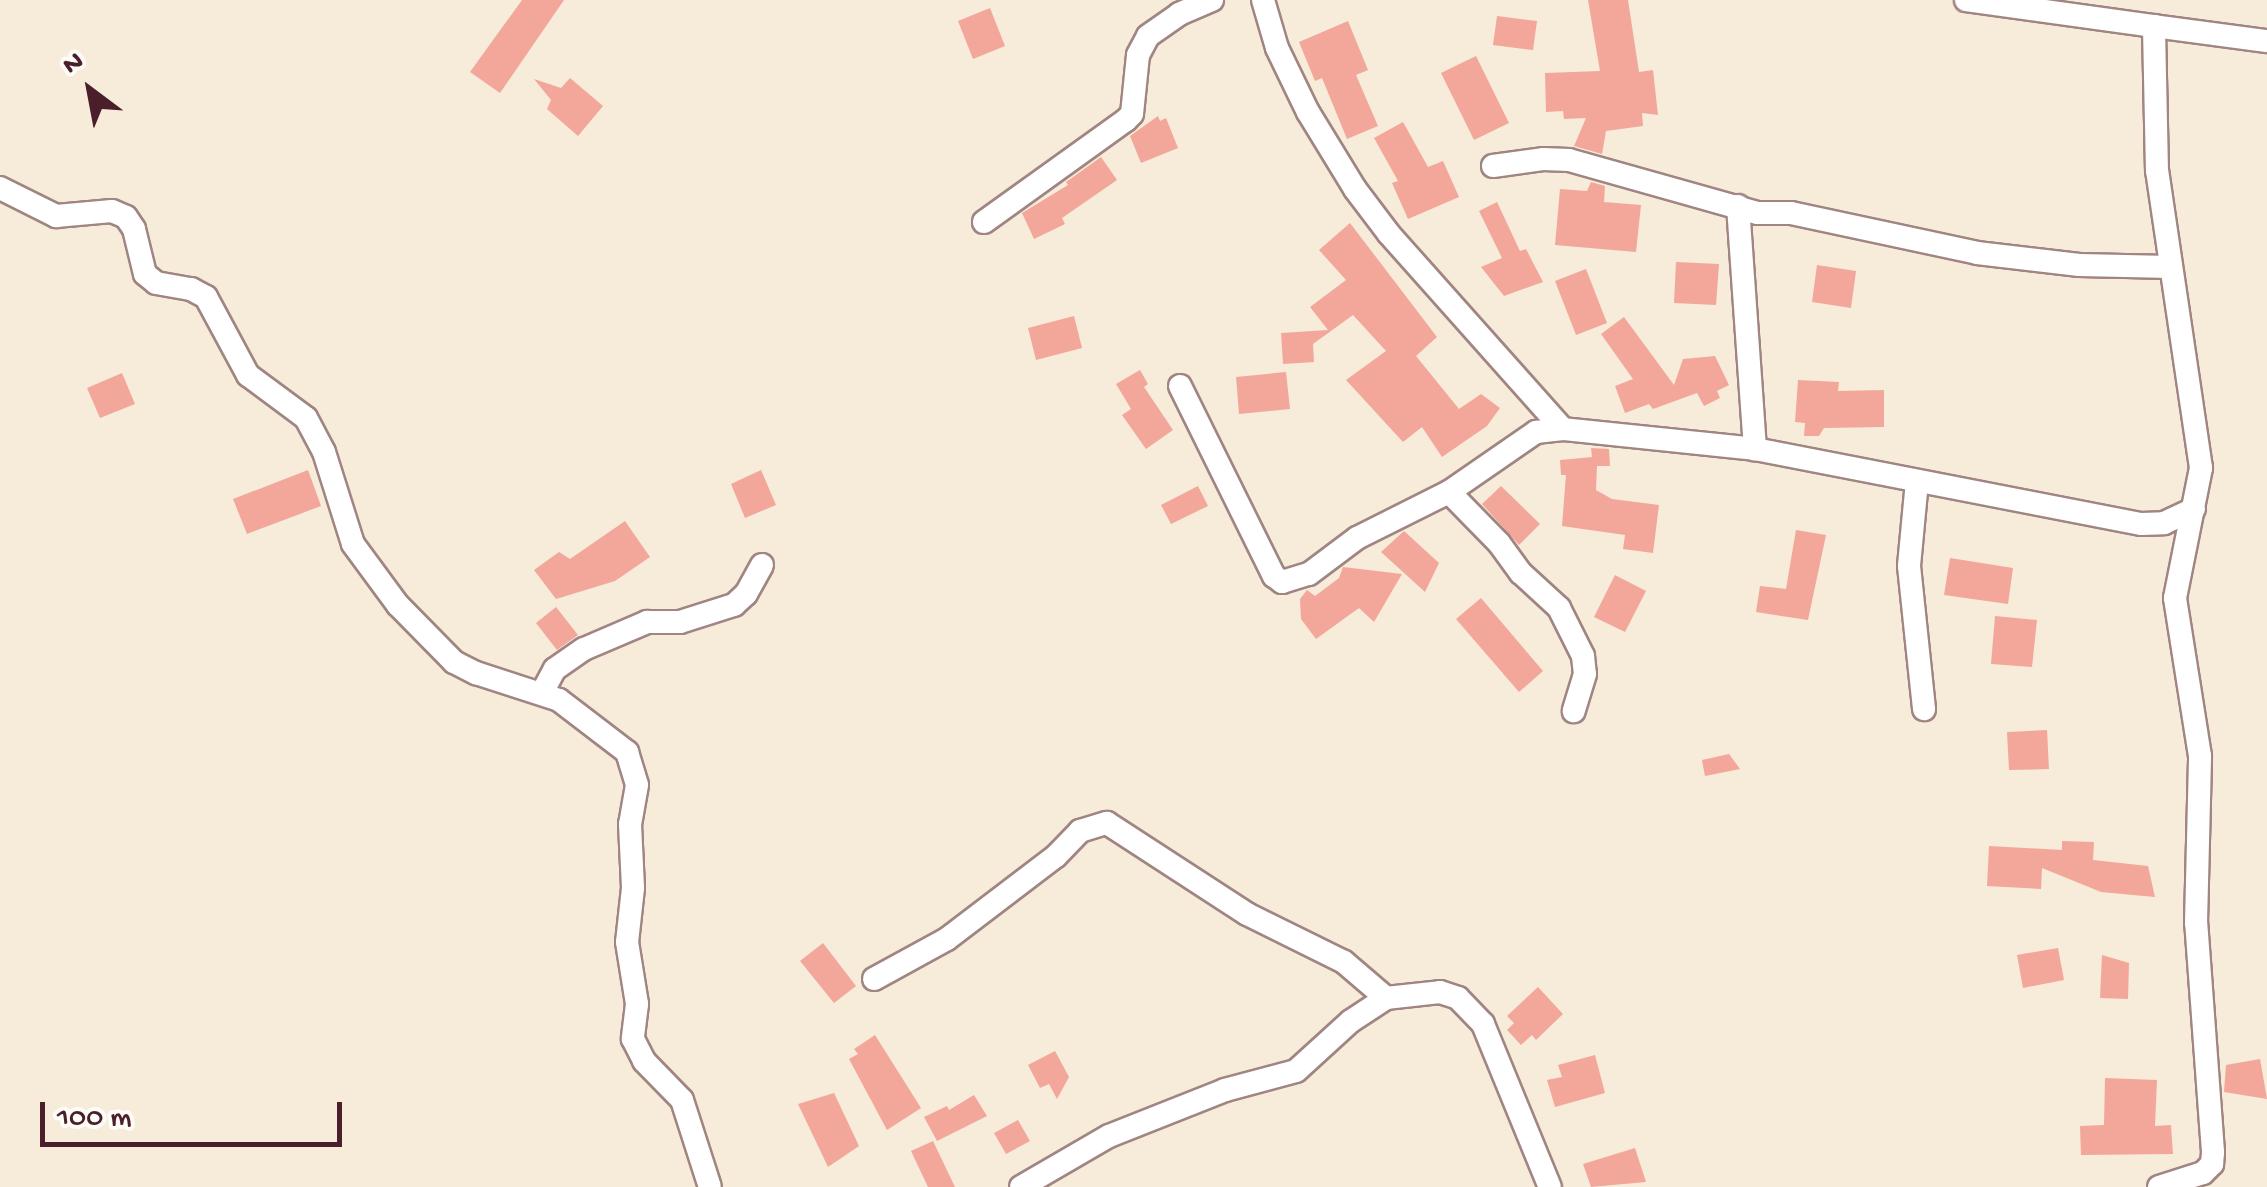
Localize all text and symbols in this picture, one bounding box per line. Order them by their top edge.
north arrow [40,40,140,140]
text: N [57,45,90,83]
scale bar [45,1082,348,1144]
text: 100 m [57,1102,132,1137]

